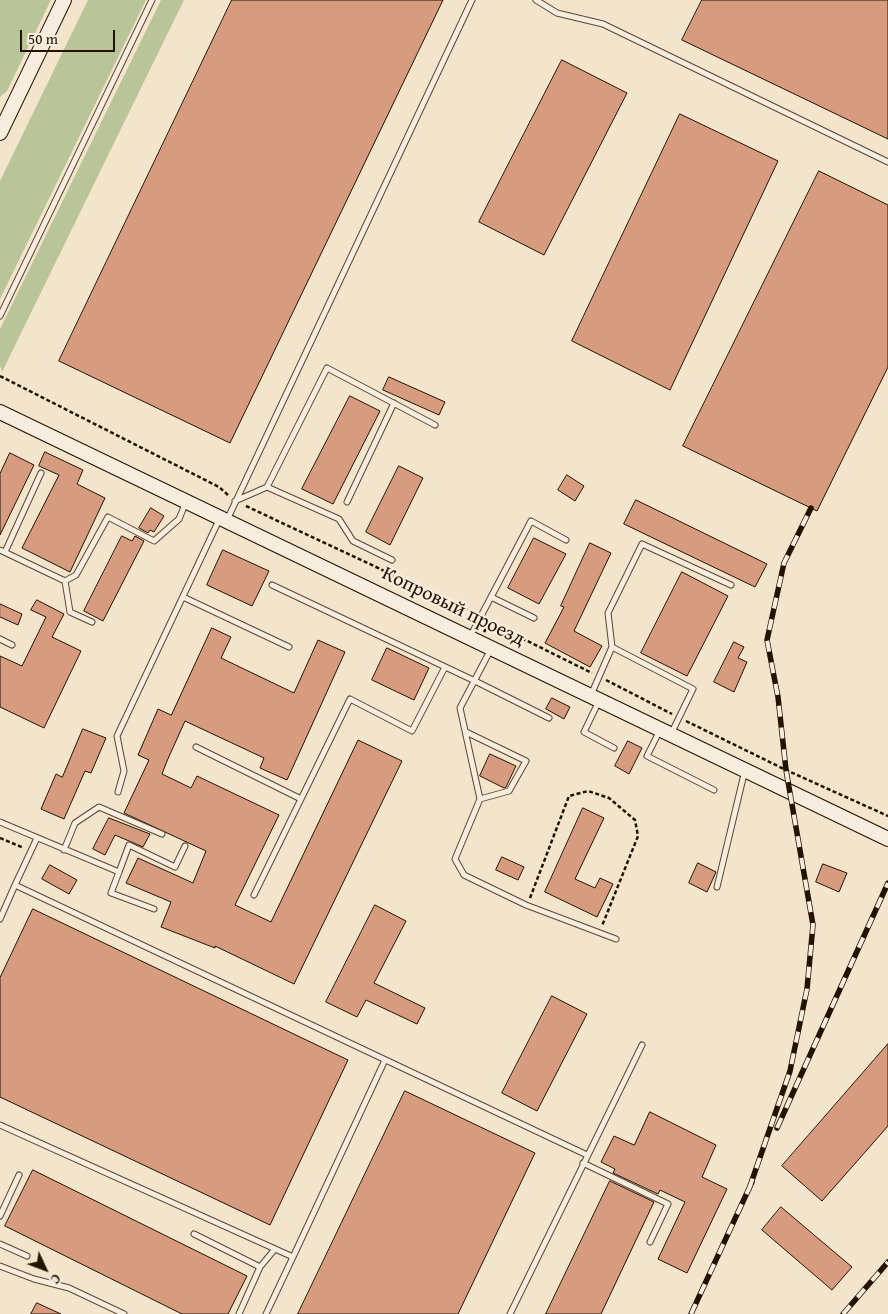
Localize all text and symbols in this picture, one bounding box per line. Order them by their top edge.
scale bar [22,20,118,52]
text: 50 m [28,28,58,49]
street label: Копровый проезд [378,562,528,652]
north arrow [20,1244,70,1294]
text: С [46,1270,66,1289]

